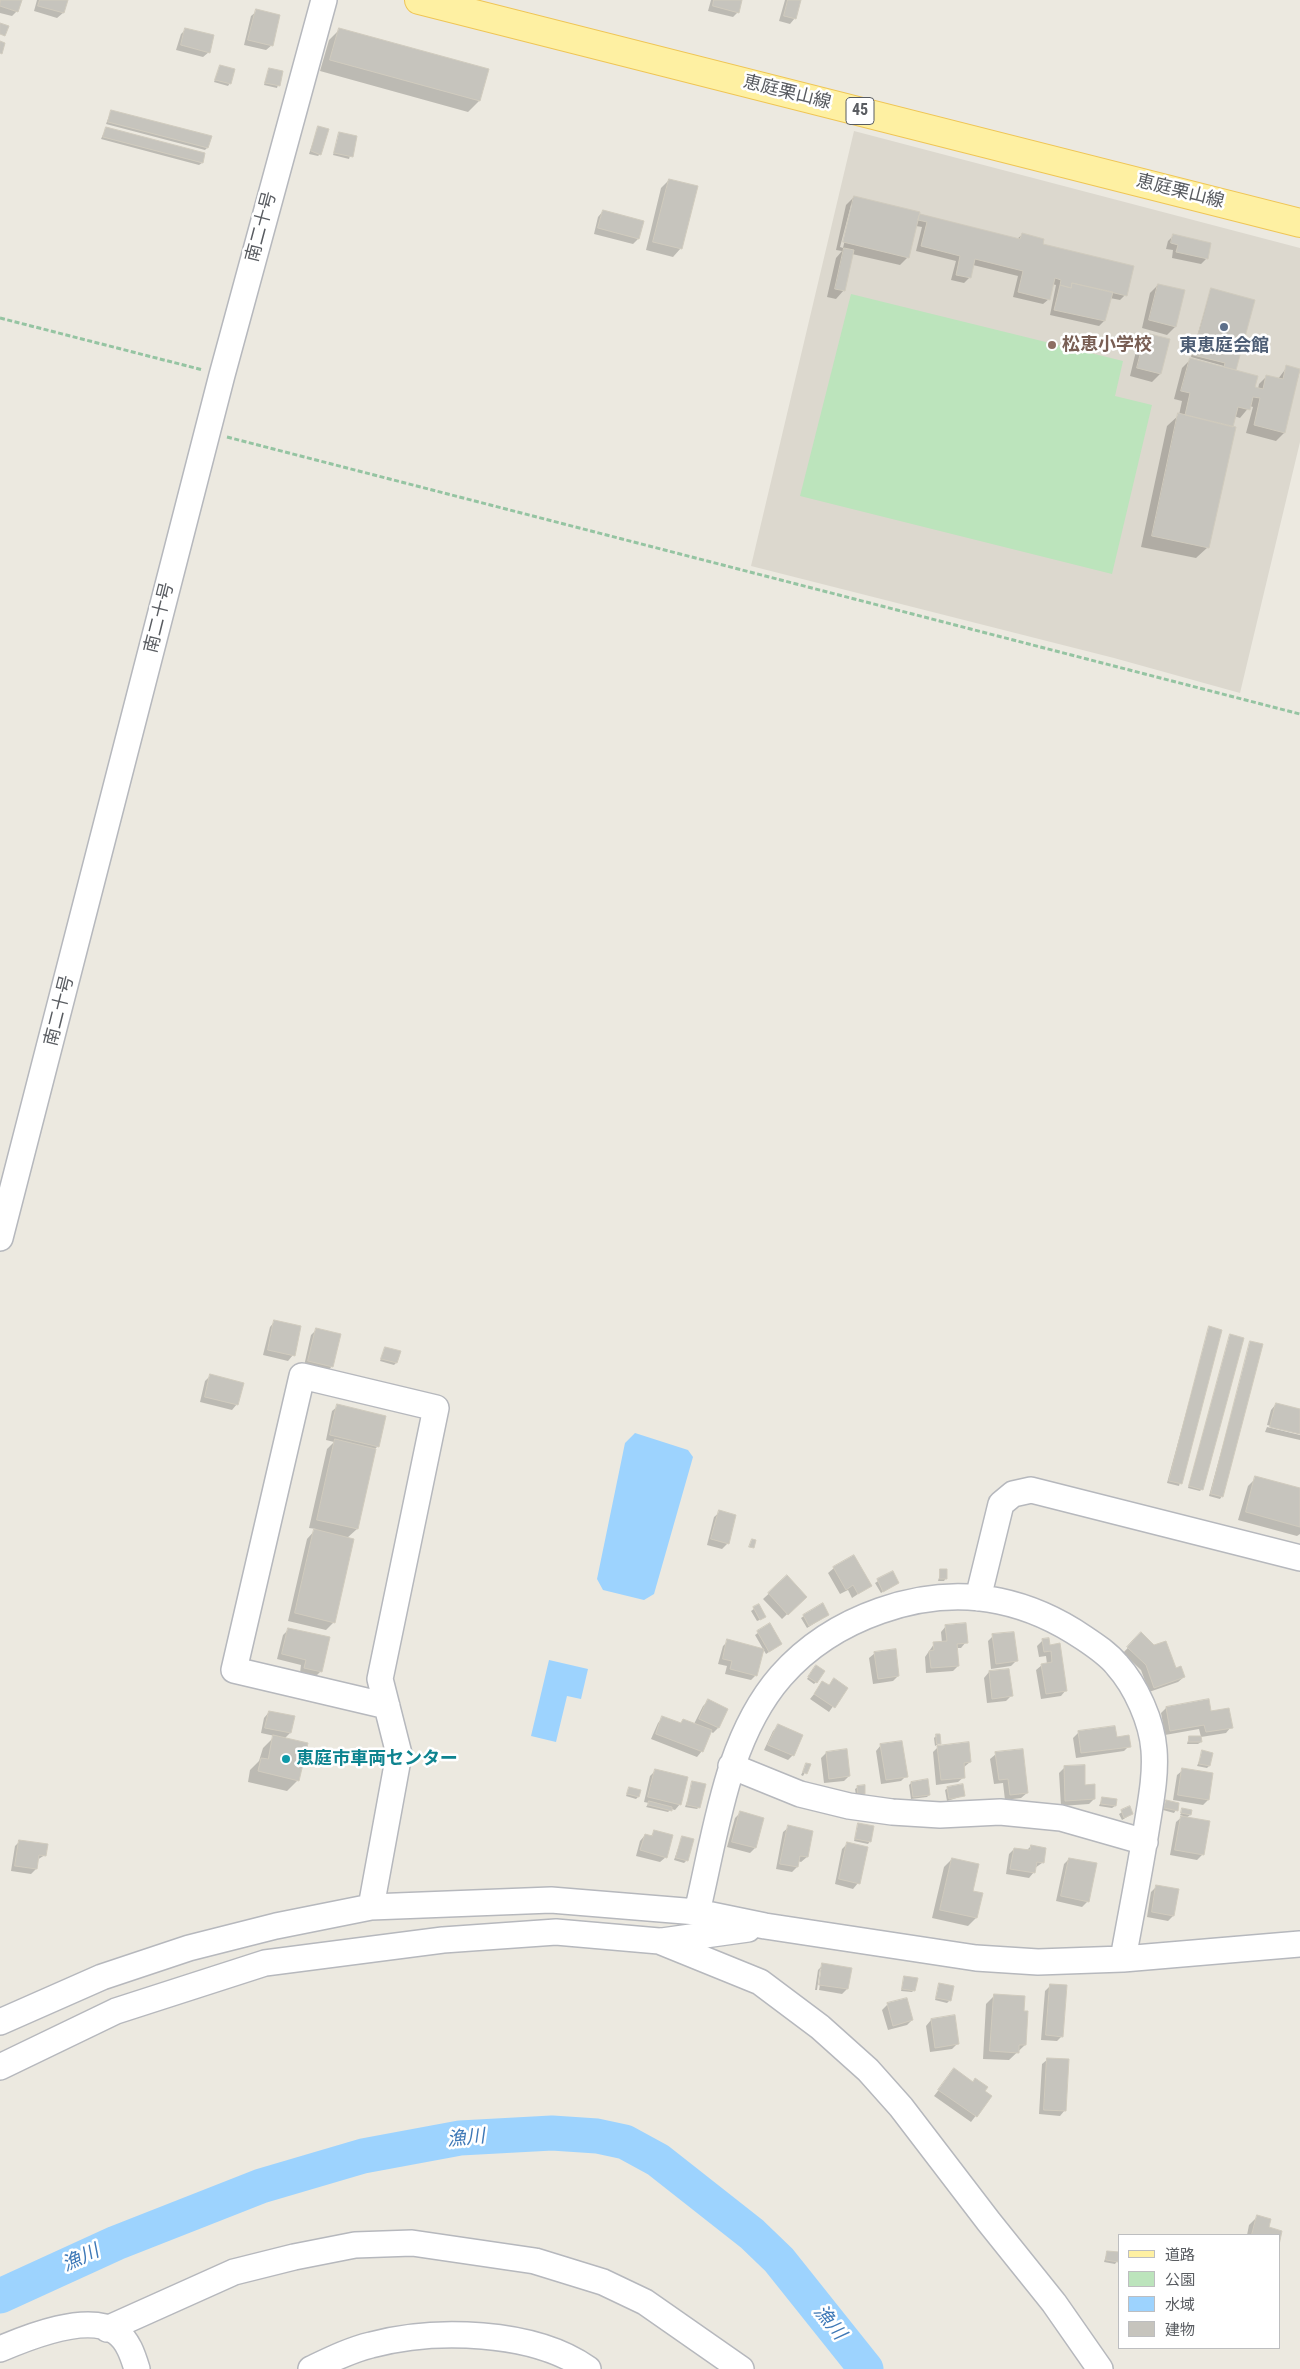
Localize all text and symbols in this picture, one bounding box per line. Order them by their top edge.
street label: 恵庭栗山線 [741,72,833,114]
road number: 45 [846,98,874,124]
street label: 恵庭栗山線 [1134,171,1226,213]
street label: 南二十号 [242,189,282,265]
marker: 東恵庭会館 [1218,321,1230,333]
place label: 松恵小学校 [1062,334,1152,356]
place label: 東恵庭会館 [1179,335,1269,357]
marker: 松恵小学校 [1046,339,1058,351]
street label: 南二十号 [141,580,179,656]
street label: 南二十号 [41,973,79,1049]
place label: 恵庭市車両センター [296,1748,458,1770]
marker: 恵庭市車両センター [280,1753,292,1765]
water label: 漁川 [446,2126,486,2152]
legend [1118,2234,1280,2349]
water label: 漁川 [59,2241,103,2277]
text: 道路 [1165,2246,1195,2264]
text: 公園 [1165,2271,1195,2289]
text: 水域 [1165,2296,1195,2314]
water label: 漁川 [808,2301,850,2345]
text: 建物 [1165,2321,1195,2339]

